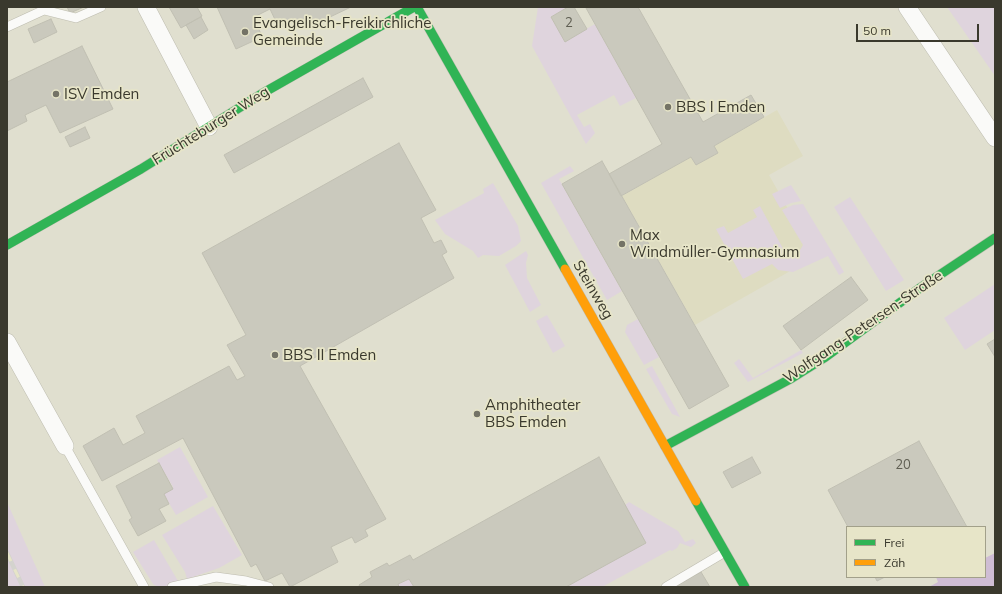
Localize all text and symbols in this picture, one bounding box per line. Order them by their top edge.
place label: Evangelisch-Freikirchliche Gemeinde [253,14,431,49]
house number: 2 [565,15,573,31]
scale bar [858,16,981,42]
text: 50 m [863,23,891,38]
marker: Evangelisch-Freikirchliche Gemeinde [240,27,250,37]
street label: Früchteburger Weg [149,83,273,169]
place label: ISV Emden [64,85,139,103]
marker: ISV Emden [51,89,61,99]
place label: BBS I Emden [676,98,765,116]
marker: BBS I Emden [663,102,673,112]
place label: Max Windmüller-Gymnasium [630,226,799,261]
marker: Max Windmüller-Gymnasium [617,239,627,249]
street label: Steinweg [569,257,617,323]
street label: Wolfgang-Petersen-Straße [780,267,946,387]
place label: BBS II Emden [283,346,376,364]
marker: BBS II Emden [270,350,280,360]
place label: Amphitheater BBS Emden [485,396,581,431]
marker: Amphitheater BBS Emden [472,409,482,419]
house number: 20 [895,457,911,473]
legend [846,526,986,578]
text: Frei [884,535,904,550]
text: Zäh [884,555,905,570]

